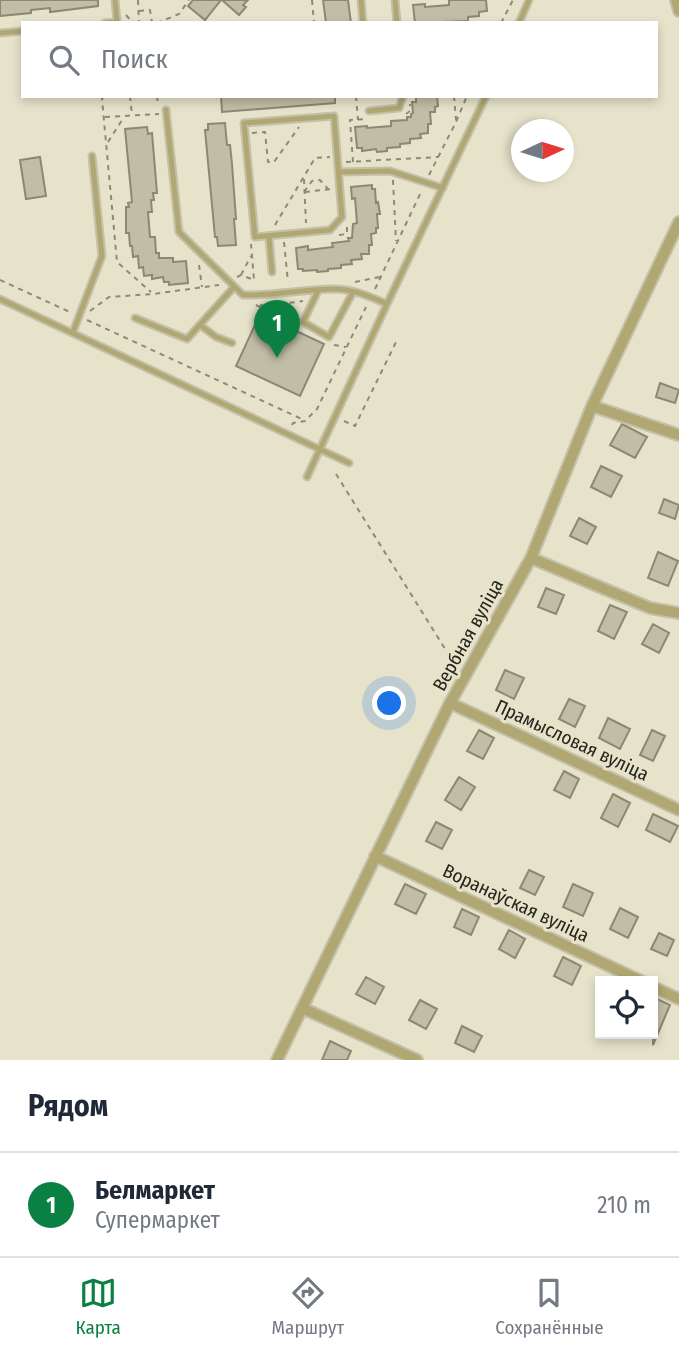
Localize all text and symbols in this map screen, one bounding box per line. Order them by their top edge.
search box [21,21,658,98]
icon: search [45,41,83,79]
text: Поиск [101,44,168,75]
north arrow [511,119,574,182]
pin: 1 [254,300,300,358]
street label: Вербная вуліца [428,575,508,695]
your location [372,686,406,720]
street label: Прамысловая вуліца [492,694,652,786]
street label: Воранаўская вуліца [439,859,593,947]
map controls [595,976,658,1039]
button: locate [595,976,658,1039]
text: Рядом [28,1088,108,1124]
text: Белмаркет [95,1175,215,1206]
text: 1 [46,1191,56,1219]
text: 210 m [597,1191,651,1219]
text: Супермаркет [95,1206,220,1234]
tab: Карта [75,1274,121,1339]
tab: Маршрут [272,1274,344,1339]
tab: Сохранённые [495,1274,604,1339]

